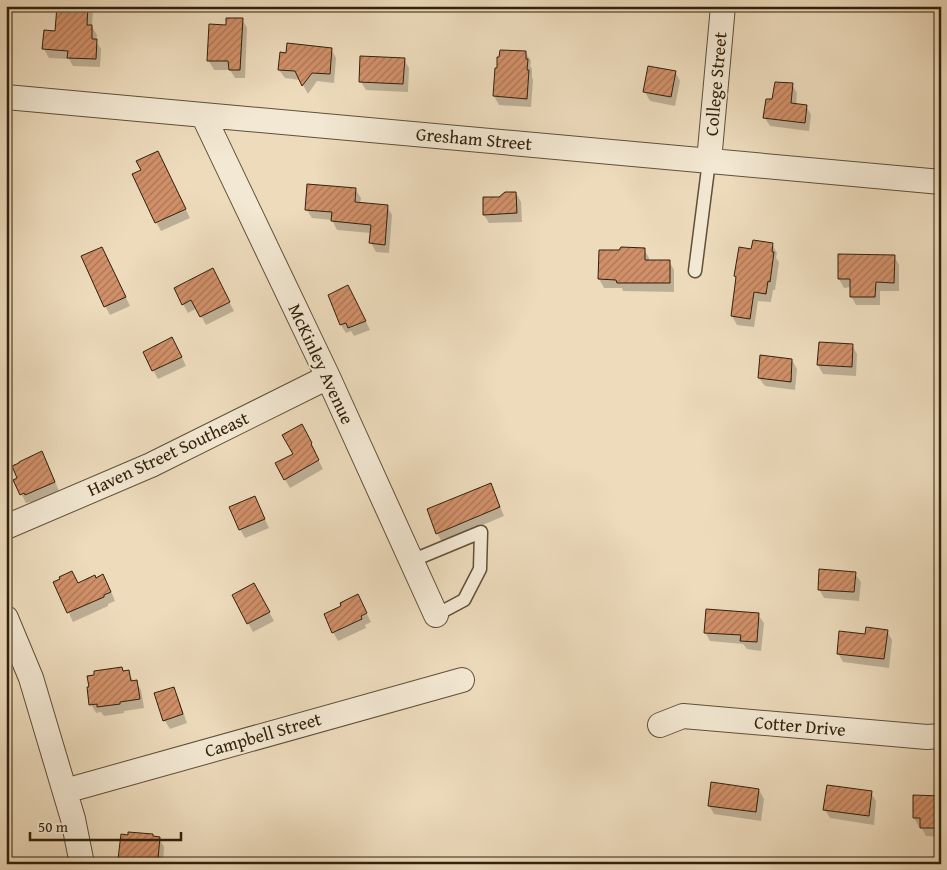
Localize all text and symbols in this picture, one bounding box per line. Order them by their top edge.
street label: College Street [698,30,734,137]
street label: Gresham Street [415,120,534,157]
street label: McKinley Avenue [282,299,361,429]
street label: Haven Street Southeast [83,404,254,503]
street label: Campbell Street [201,705,325,764]
street label: Cotter Drive [753,708,847,743]
scale bar [30,810,181,842]
text: 50 m [38,816,69,837]

